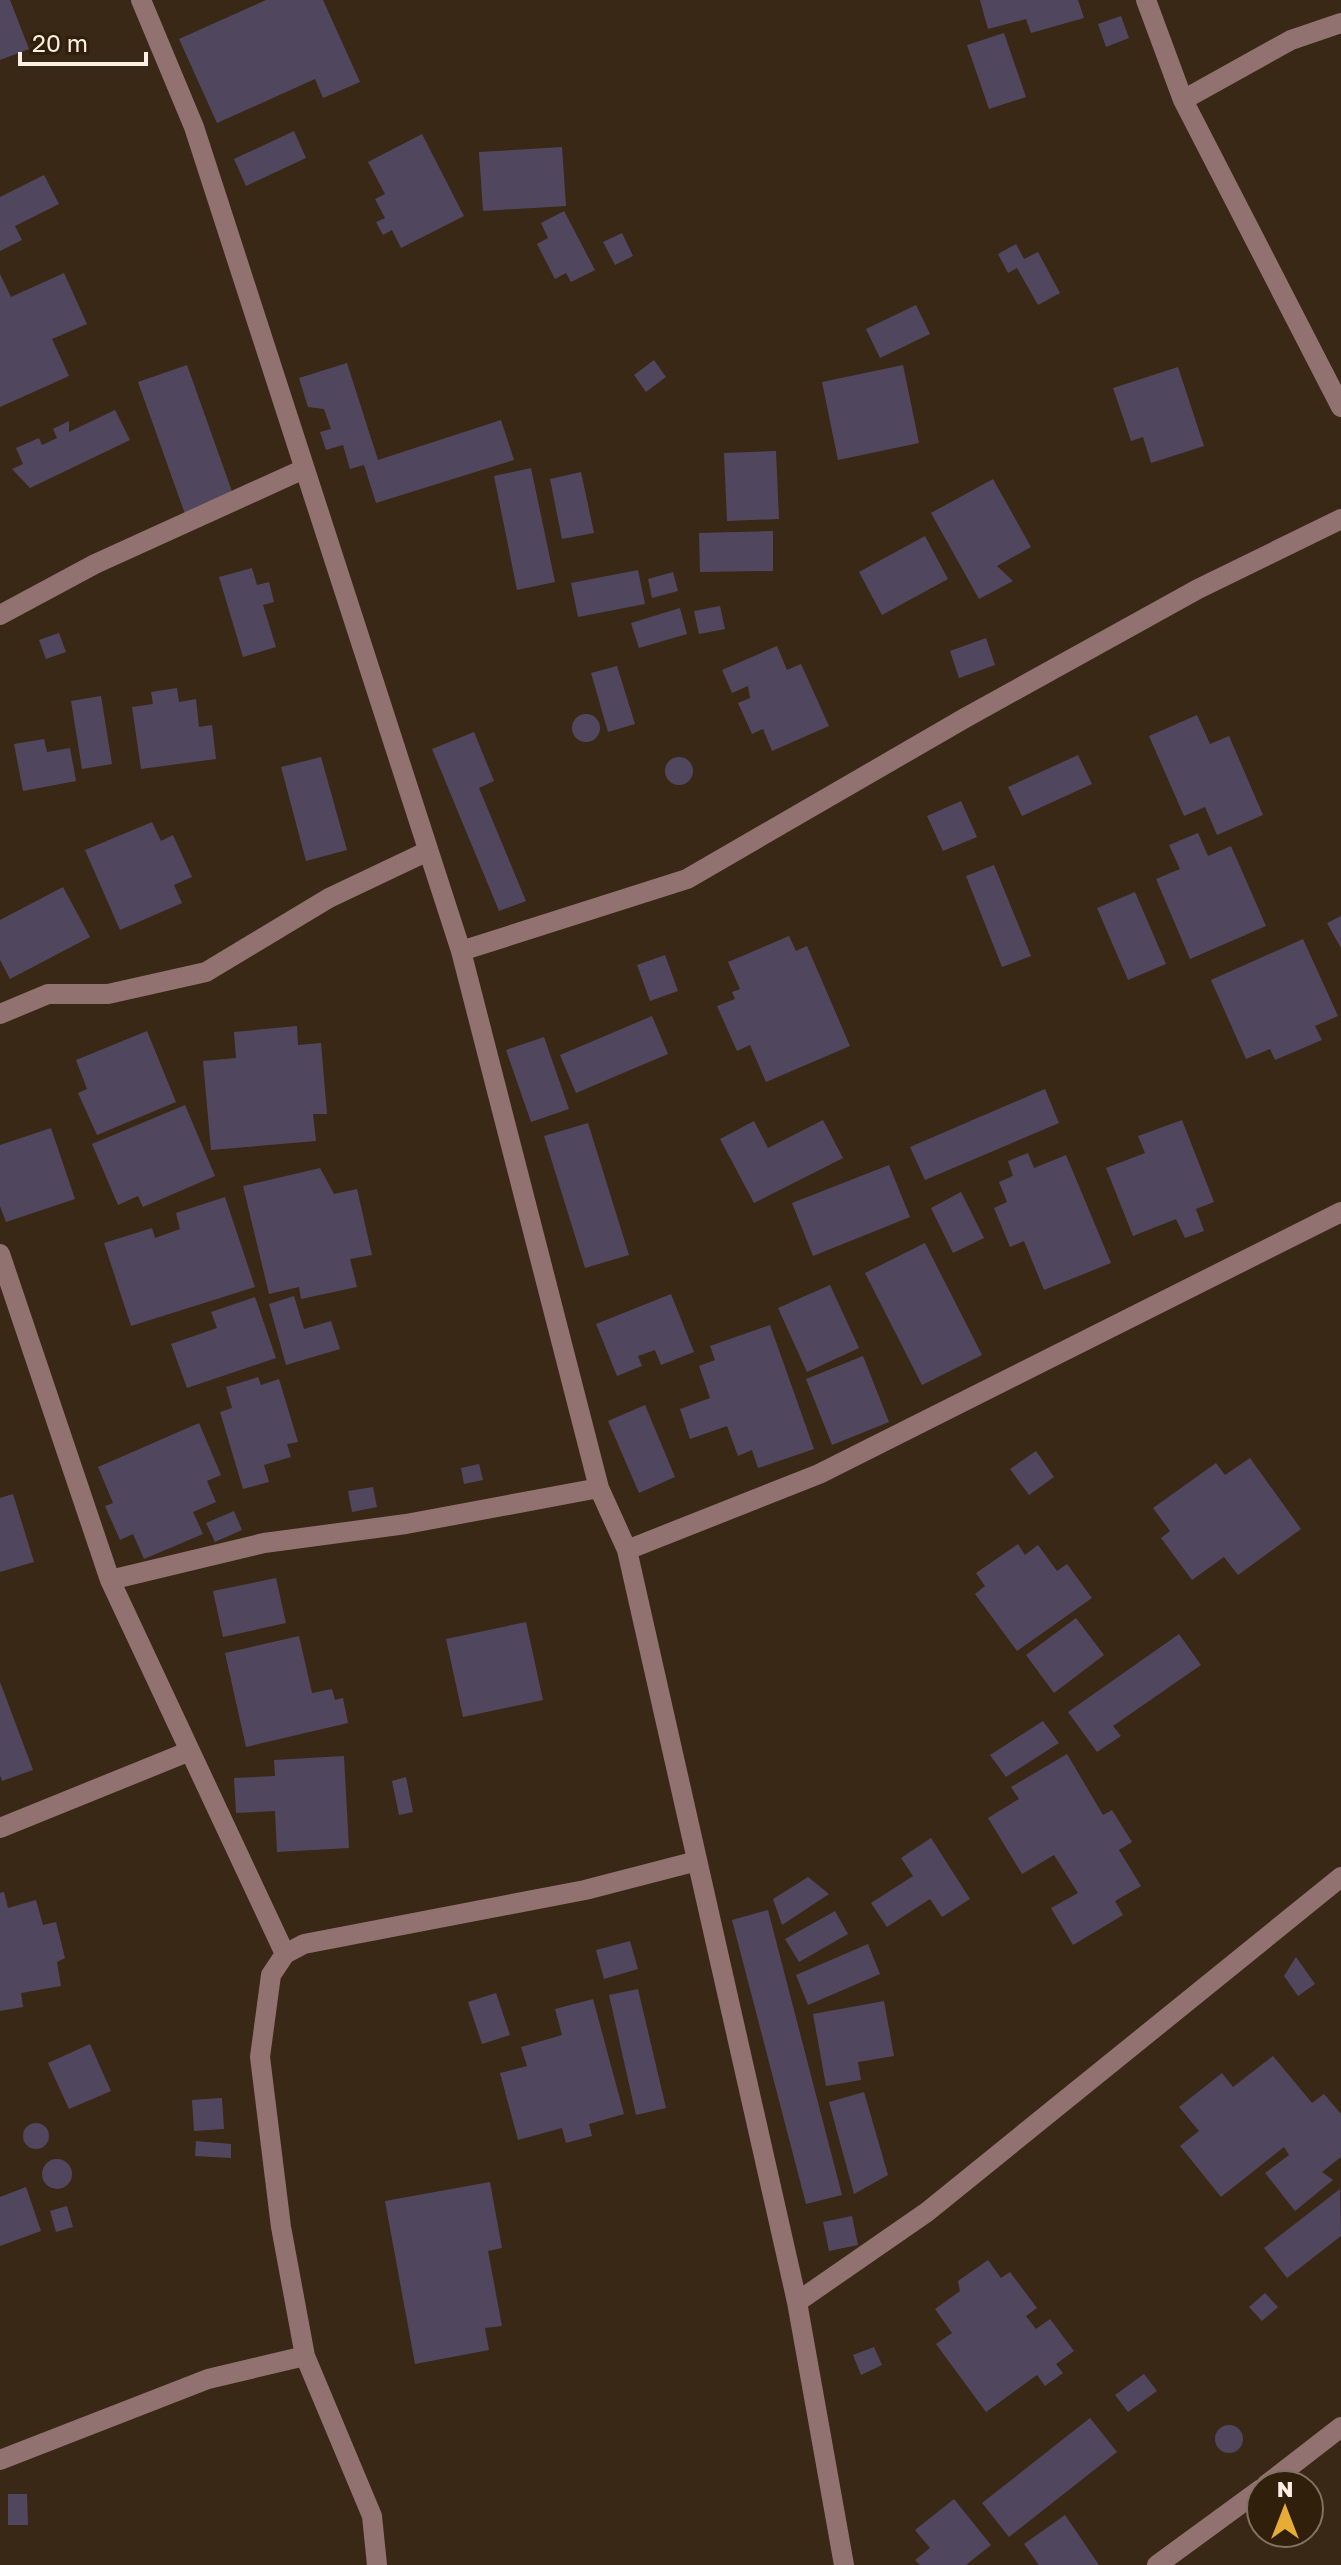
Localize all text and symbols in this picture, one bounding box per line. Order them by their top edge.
scale bar [20,16,146,66]
text: 20 m [32,28,88,57]
north arrow [1245,2469,1325,2549]
text: N [1277,2475,1293,2502]

